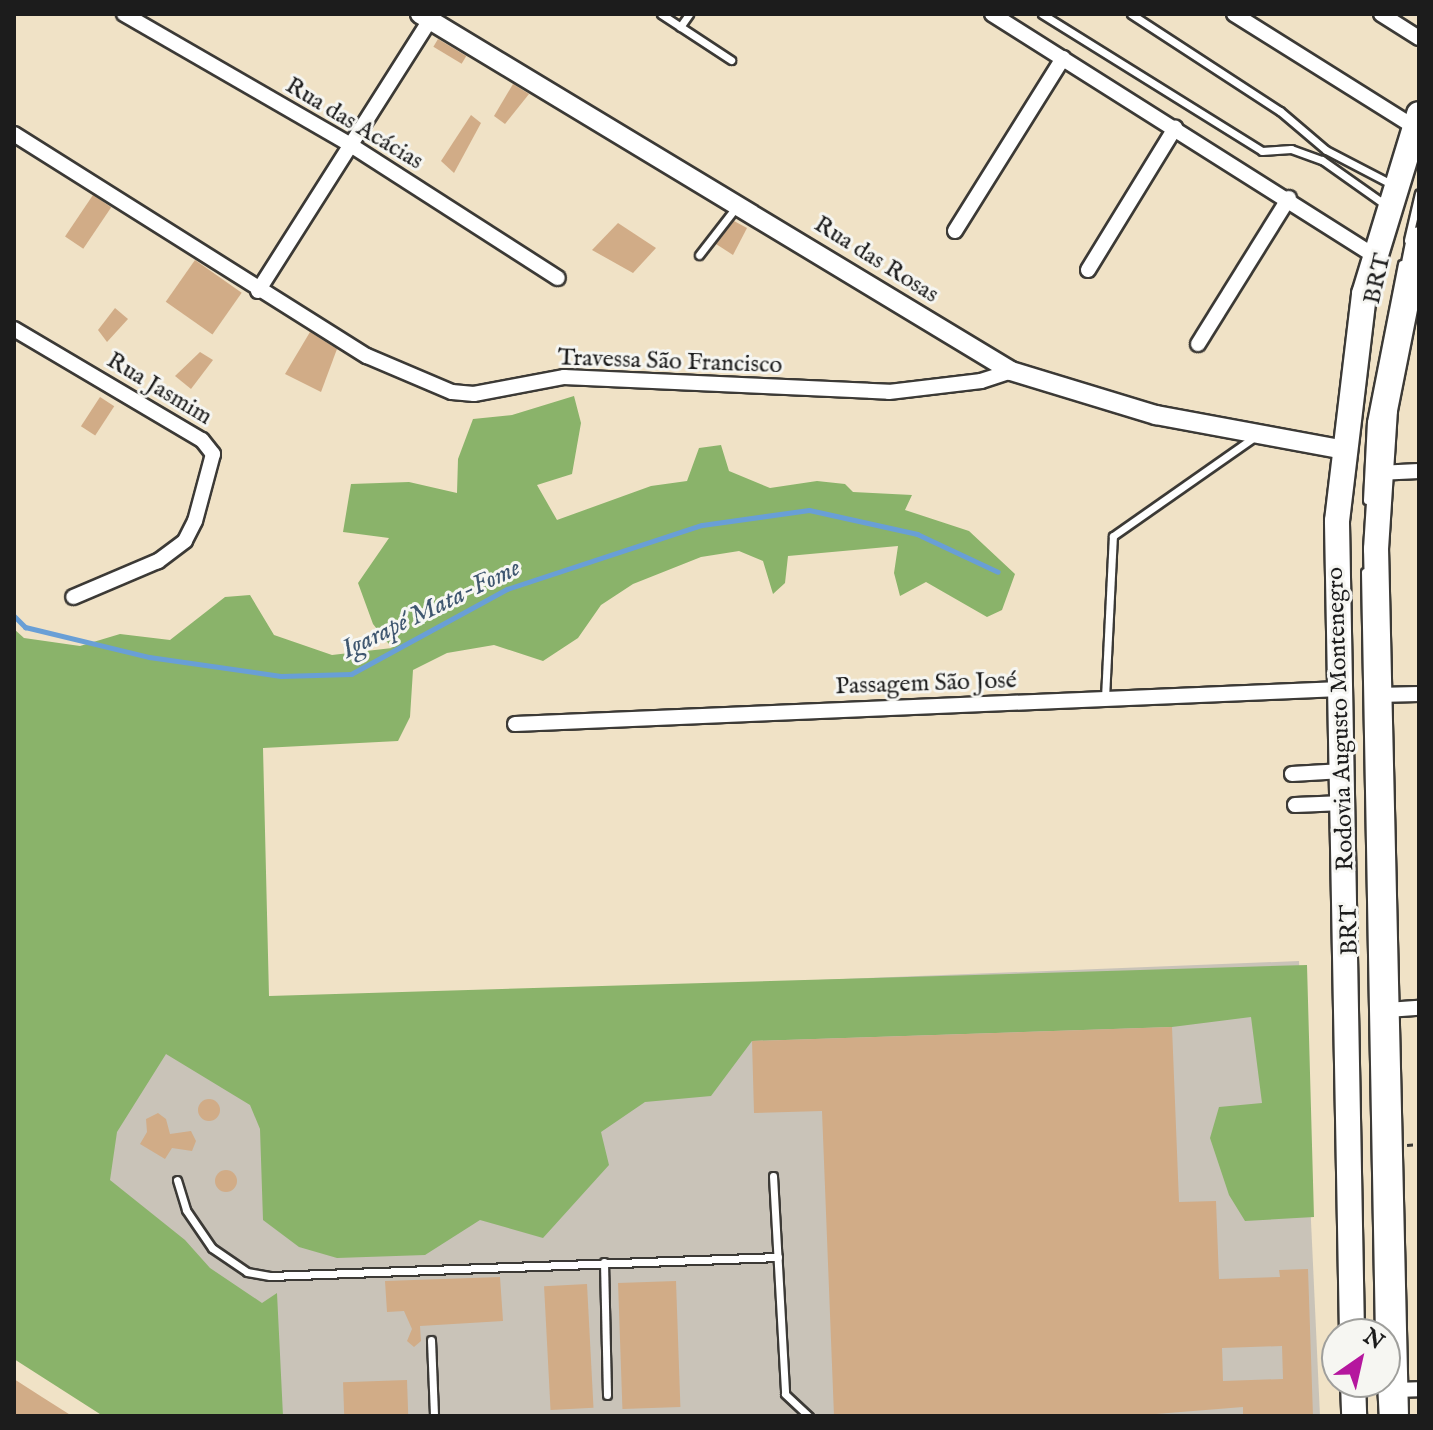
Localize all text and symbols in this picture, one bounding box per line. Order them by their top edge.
street label: Rua das Acácias [280,72,428,176]
street label: Rua das Rosas [808,210,944,310]
street label: BRT [1358,251,1398,307]
street label: Travessa São Francisco [557,344,783,380]
street label: Rua Jasmim [101,346,217,432]
water label: Igarapé Mata-Fome [337,552,525,666]
street label: Rodovia Augusto Montenegro [1321,567,1361,871]
street label: Passagem São José [835,666,1017,702]
street label: BRT [1335,904,1365,956]
north arrow [1321,1318,1401,1398]
text: N [1358,1323,1389,1357]

